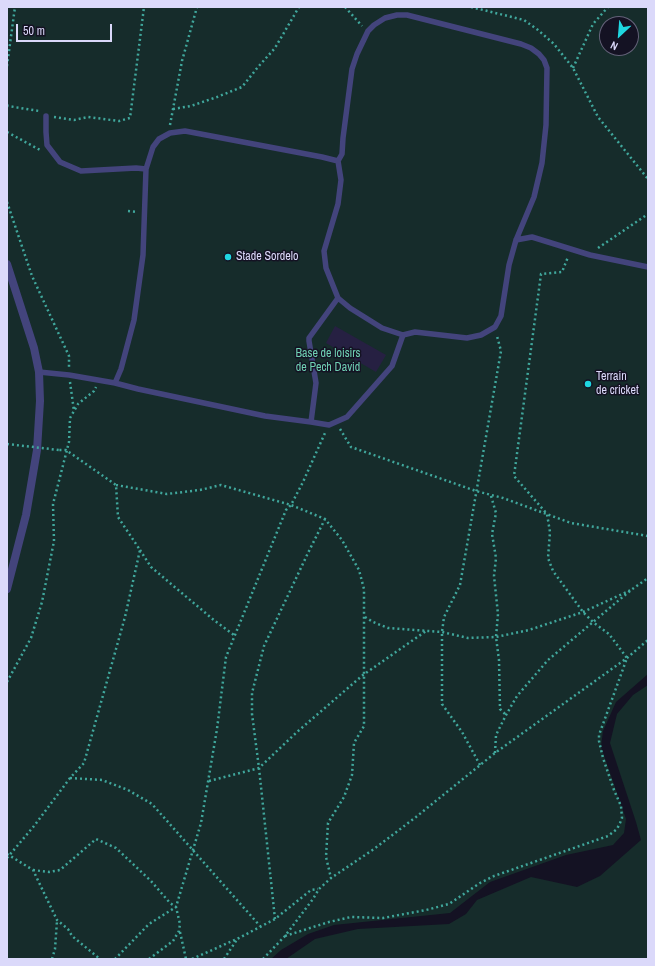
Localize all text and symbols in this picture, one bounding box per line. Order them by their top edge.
scale bar [18,16,114,42]
north arrow [599,16,639,56]
text: 50 m [23,23,45,39]
text: N [608,38,620,54]
place label: Stade Sordelo [236,250,298,264]
marker: Stade Sordelo [223,252,233,262]
park label: Base de loisirs de Pech David [295,347,361,375]
place label: Terrain de cricket [596,370,639,398]
marker: Terrain de cricket [583,379,593,389]

